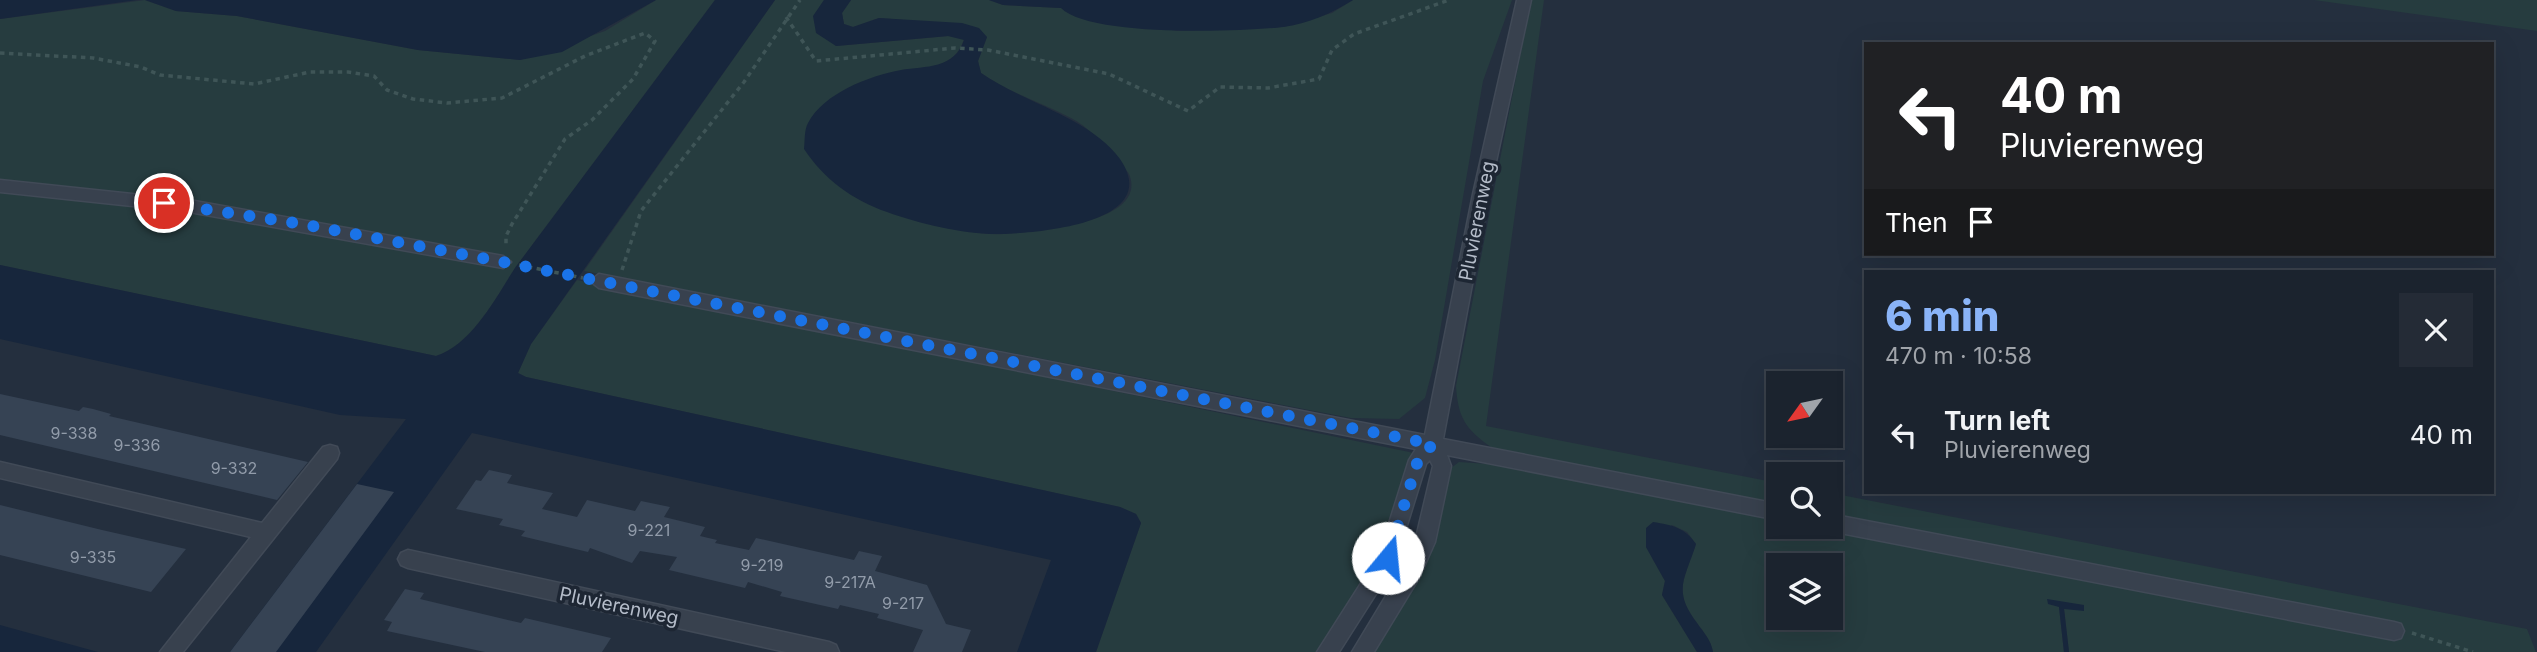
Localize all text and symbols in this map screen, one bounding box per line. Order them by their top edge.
text: 40 m [2000,66,2123,125]
icon: left [1885,70,1976,161]
text: Pluvierenweg [2000,126,2204,165]
street label: Pluvierenweg [1454,159,1500,283]
pin [134,173,194,233]
icon: arrive [145,184,183,222]
icon: arrive [1962,203,2000,241]
text: Then [1885,207,1948,238]
text: 6 min [1885,290,2000,341]
button: close [2399,293,2473,367]
text: 470 m · 10:58 [1885,342,2032,370]
north arrow [1766,371,1843,448]
map controls [1766,371,1843,630]
text: Turn left [1944,405,2050,436]
icon: left [1885,416,1923,454]
text: 40 m [2410,419,2473,450]
house number: 9-338 [51,423,97,443]
house number: 9-336 [114,435,160,455]
text: Pluvierenweg [1944,436,2091,464]
house number: 9-332 [211,458,257,478]
button: search [1766,462,1843,539]
house number: 9-221 [628,520,670,540]
position arrow [1351,521,1425,595]
house number: 9-335 [70,547,116,567]
button: layers [1766,553,1843,630]
house number: 9-219 [741,555,783,575]
house number: 9-217A [824,572,876,592]
street label: Pluvierenweg [557,582,681,630]
house number: 9-217 [882,593,924,613]

